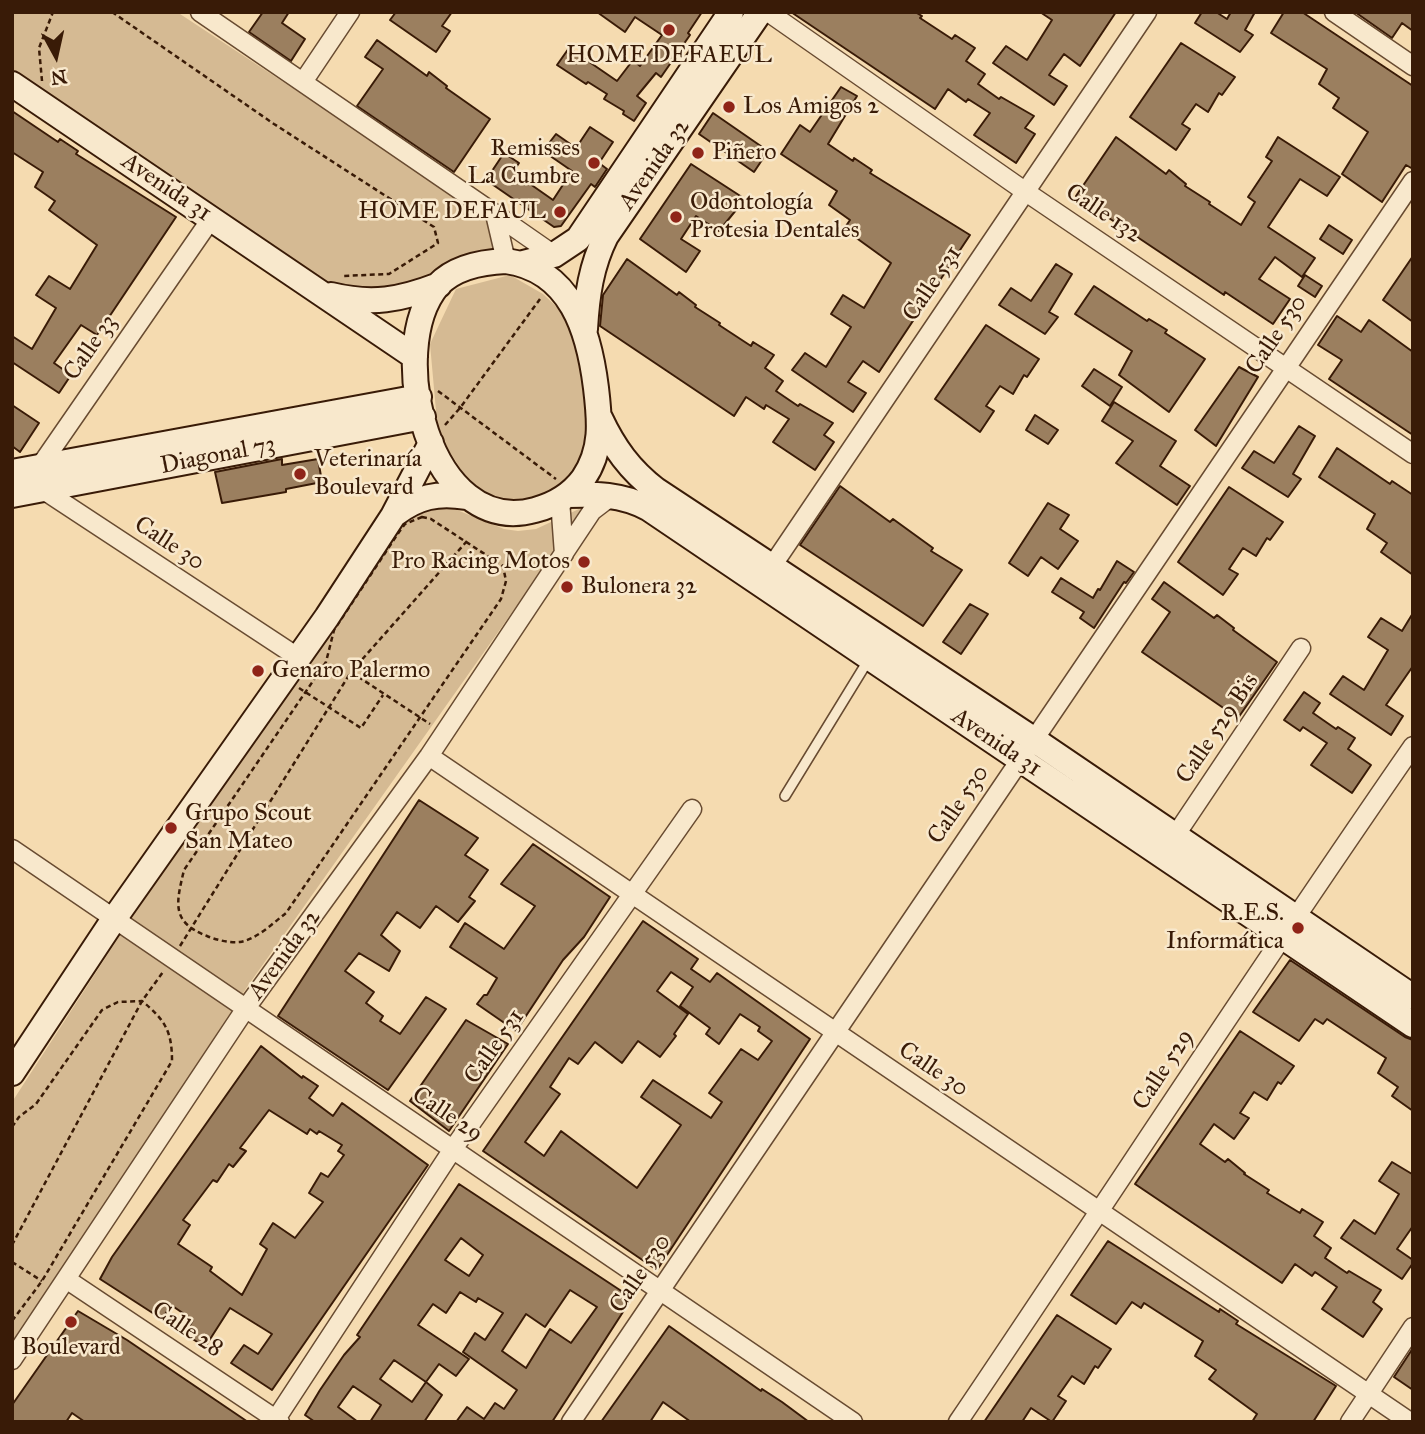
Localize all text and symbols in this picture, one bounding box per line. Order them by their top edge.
north arrow [21,21,91,91]
marker: HOME DEFAEUL [661,22,677,38]
place label: HOME DEFAEUL [566,42,772,70]
text: N [49,65,69,90]
place label: Los Amigos 2 [743,93,879,121]
marker: Los Amigos 2 [721,99,737,115]
street label: Avenida 32 [613,114,697,216]
place label: Remisses La Cumbre [467,135,580,191]
place label: Piñero [712,139,776,167]
marker: Piñero [690,145,706,161]
street label: Avenida 31 [116,147,216,229]
marker: Remisses La Cumbre [586,155,602,171]
street label: Calle 132 [1060,178,1146,250]
place label: Odontología Protesia Dentales [690,189,860,245]
place label: HOME DEFAUL [358,198,546,226]
marker: HOME DEFAUL [552,204,568,220]
marker: Odontología Protesia Dentales [668,209,684,225]
street label: Calle 531 [897,241,969,327]
street label: Calle 530 [1240,290,1314,380]
street label: Calle 33 [58,310,124,386]
street label: Diagonal 73 [158,431,278,481]
place label: Veterinaría Boulevard [314,446,422,502]
marker: Veterinaría Boulevard [292,466,308,482]
street label: Calle 30 [128,511,210,577]
place label: Pro Racing Motos [391,548,570,576]
marker: Pro Racing Motos [576,554,592,570]
place label: Bulonera 32 [581,573,697,601]
marker: Bulonera 32 [559,579,575,595]
place label: Genaro Palermo [272,657,430,685]
marker: Genaro Palermo [250,663,266,679]
street label: Calle 529 Bis [1171,668,1265,790]
street label: Avenida 31 [946,702,1046,784]
street label: Calle 530 [922,760,996,850]
place label: Grupo Scout San Mateo [185,800,311,856]
marker: Grupo Scout San Mateo [163,820,179,836]
place label: R.E.S. Informática [1166,900,1284,956]
street label: Avenida 32 [243,904,327,1006]
marker: R.E.S. Informática [1290,920,1306,936]
street label: Calle 531 [459,1004,531,1090]
street label: Calle 529 [1127,1024,1201,1116]
street label: Calle 30 [893,1036,973,1104]
street label: Calle 29 [406,1081,488,1149]
street label: Calle 530 [604,1229,678,1319]
street label: Calle 28 [146,1296,228,1364]
marker: Boulevard [63,1314,79,1330]
place label: Boulevard [21,1334,121,1362]

